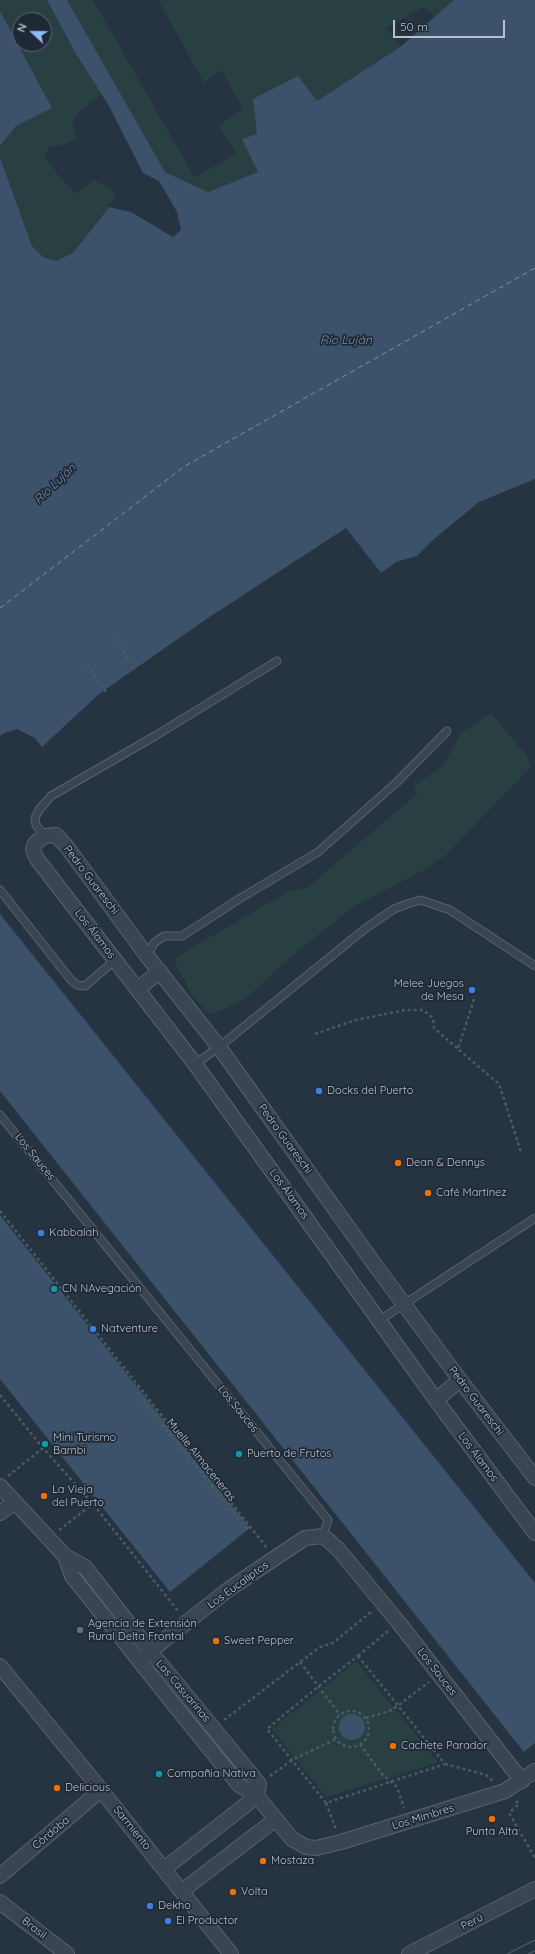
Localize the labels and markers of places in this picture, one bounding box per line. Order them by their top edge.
place label: Melee Juegos de Mesa [394,977,464,1003]
marker: Melee Juegos de Mesa [467,985,477,995]
place label: Docks del Puerto [327,1084,413,1098]
marker: Docks del Puerto [314,1086,324,1096]
place label: Dean & Dennys [406,1156,485,1170]
marker: Dean & Dennys [393,1158,403,1168]
place label: Café Martínez [436,1186,507,1200]
marker: Café Martínez [423,1188,433,1198]
place label: Kabbalah [49,1226,99,1240]
marker: Kabbalah [36,1228,46,1238]
place label: CN NAvegación [62,1282,141,1296]
marker: CN NAvegación [49,1284,59,1294]
place label: Natventure [101,1322,158,1336]
marker: Natventure [88,1324,98,1334]
place label: Mini Turismo Bambi [53,1431,116,1457]
marker: Mini Turismo Bambi [40,1439,50,1449]
place label: Puerto de Frutos [247,1447,332,1461]
marker: Puerto de Frutos [234,1449,244,1459]
place label: La Vieja del Puerto [52,1483,104,1509]
marker: La Vieja del Puerto [39,1491,49,1501]
place label: Agencia de Extensión Rural Delta Frontal [88,1617,197,1643]
marker: Agencia de Extensión Rural Delta Frontal [75,1625,85,1635]
place label: Sweet Pepper [224,1634,294,1648]
marker: Sweet Pepper [211,1636,221,1646]
place label: Cachete Parador [401,1739,487,1753]
marker: Cachete Parador [388,1741,398,1751]
place label: Compañia Nativa [167,1767,256,1781]
marker: Compañia Nativa [154,1769,164,1779]
place label: Delicious [65,1781,110,1795]
marker: Delicious [52,1783,62,1793]
marker: Punta Alta [487,1814,497,1824]
place label: Punta Alta [466,1825,518,1839]
place label: Mostaza [271,1854,314,1868]
marker: Mostaza [258,1856,268,1866]
place label: Volta [241,1885,268,1899]
marker: Volta [228,1887,238,1897]
place label: Dekho [158,1899,191,1913]
marker: Dekho [145,1901,155,1911]
place label: El Productor [176,1914,238,1928]
marker: El Productor [163,1916,173,1926]

